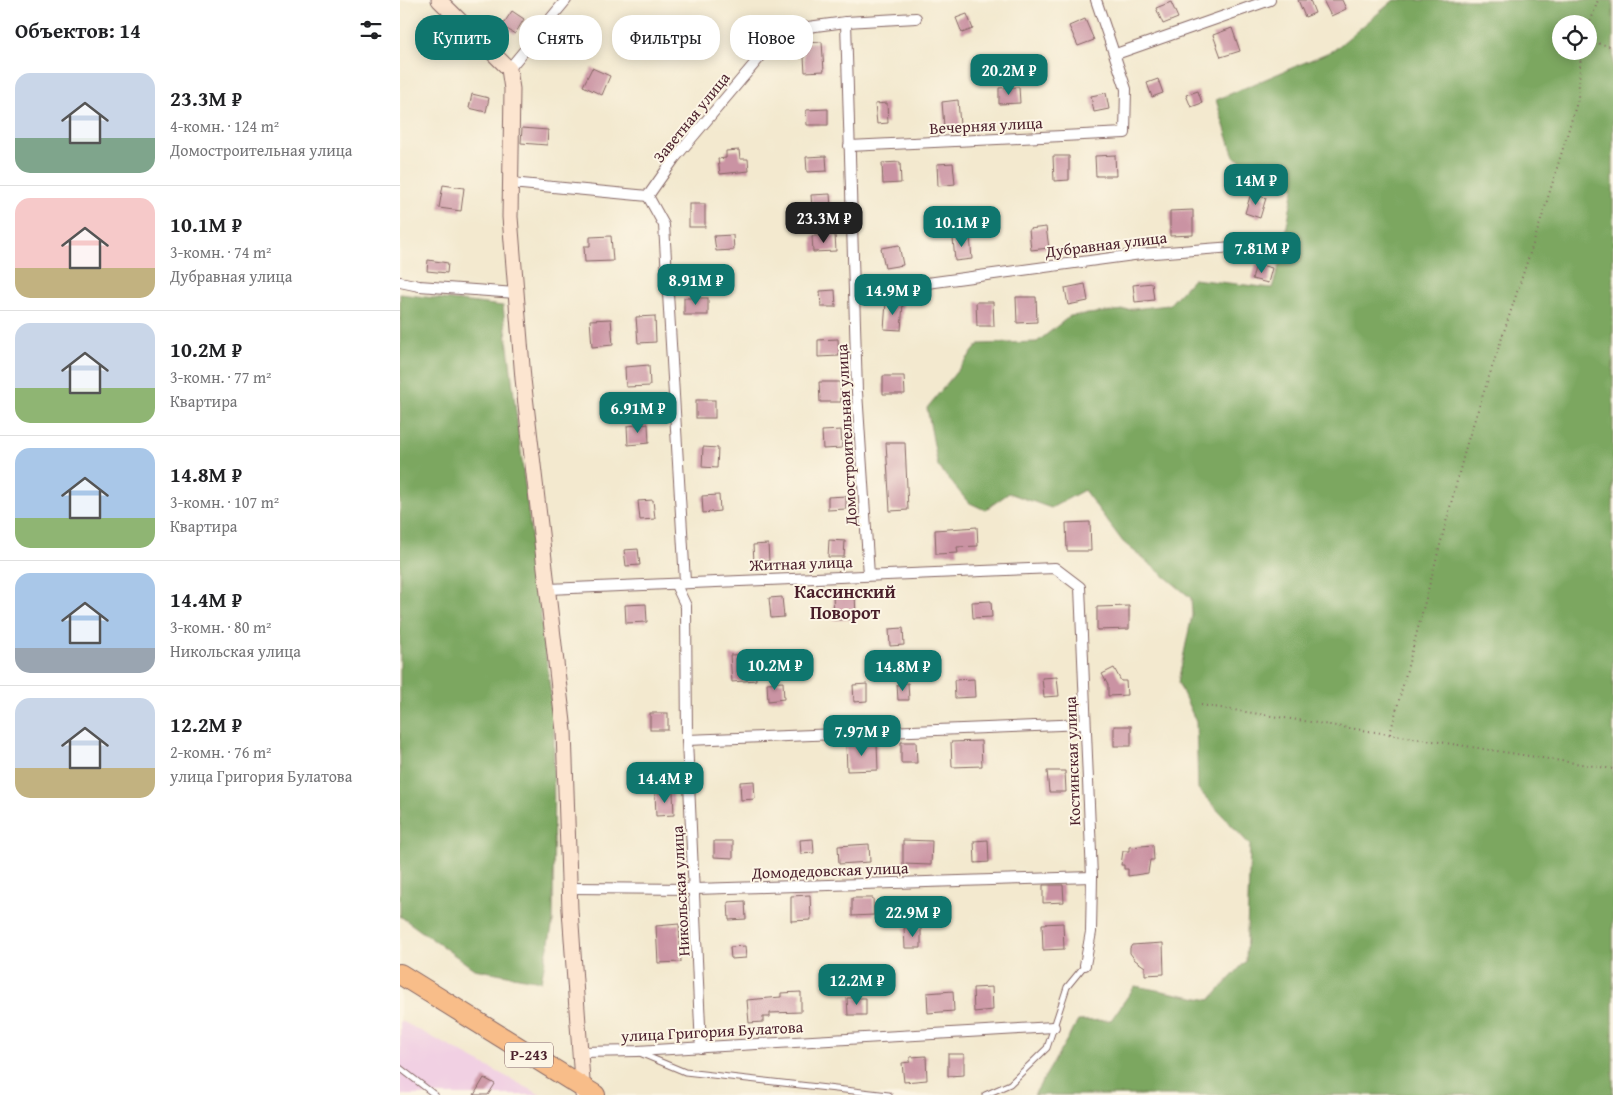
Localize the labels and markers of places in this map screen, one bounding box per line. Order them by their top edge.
pin: 20.2M ₽ [963,54,1055,96]
pin: 14M ₽ [1221,164,1291,206]
pin: 23.3M ₽ [778,202,870,244]
pin: 10.1M ₽ [916,206,1008,248]
pin: 7.81M ₽ [1216,232,1308,274]
pin: 8.91M ₽ [650,264,742,306]
pin: 14.9M ₽ [847,274,939,316]
pin: 6.91M ₽ [592,392,684,434]
pin: 10.2M ₽ [729,648,821,691]
pin: 14.8M ₽ [857,650,949,692]
pin: 7.97M ₽ [816,714,908,757]
pin: 14.4M ₽ [619,762,711,804]
pin: 22.9M ₽ [867,896,959,938]
pin: 12.2M ₽ [811,964,903,1006]

